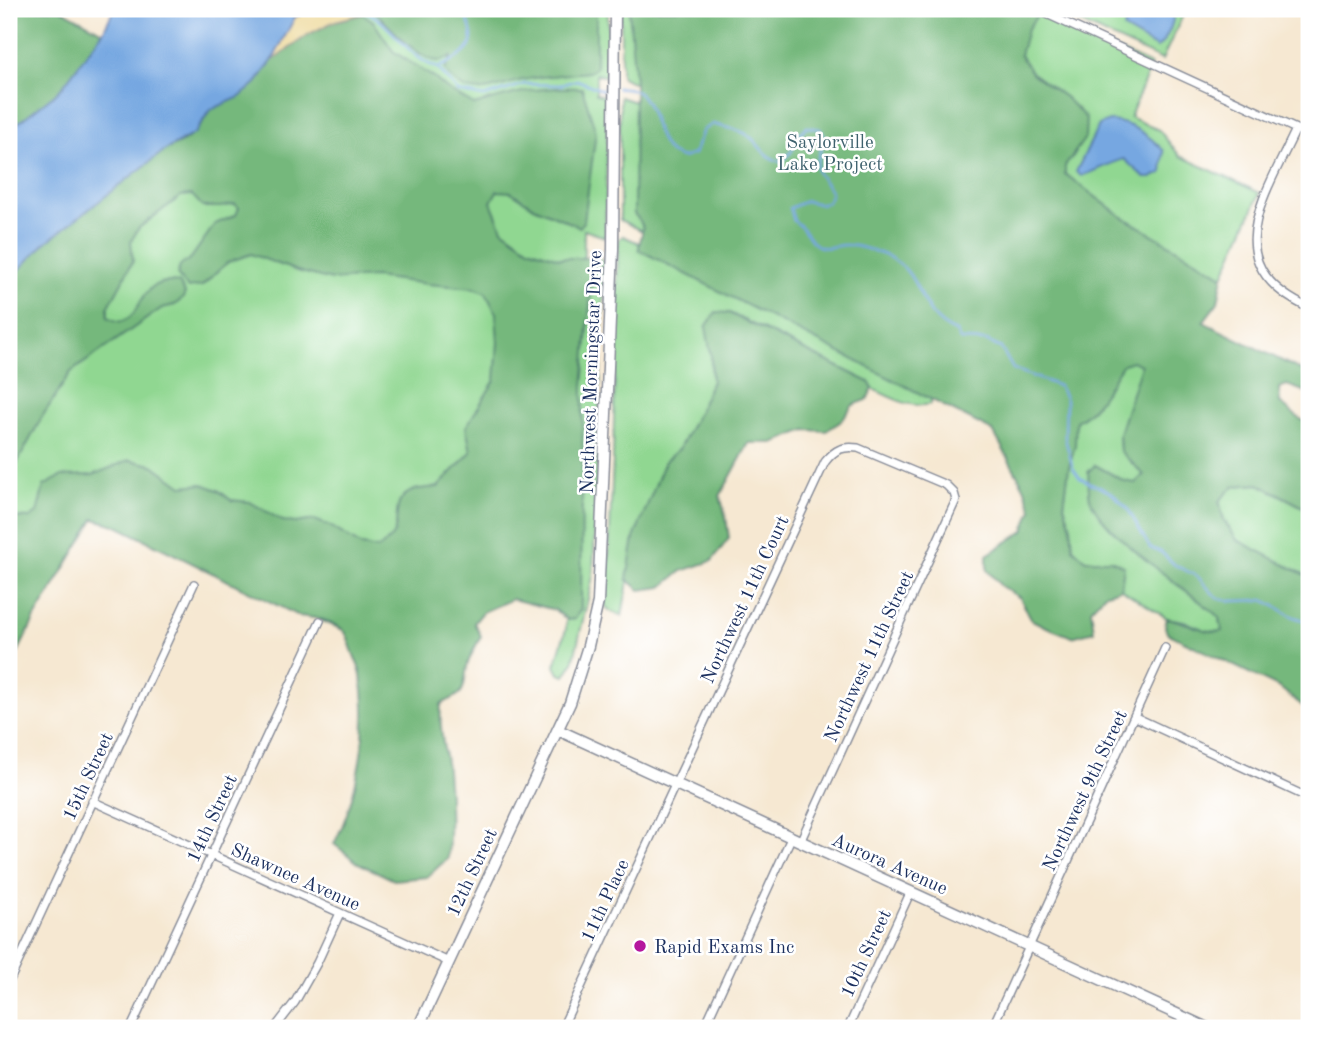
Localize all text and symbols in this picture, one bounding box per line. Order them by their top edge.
park label: Saylorville Lake Project [777,134,883,175]
street label: Northwest Morningstar Drive [579,250,606,494]
street label: Northwest 11th Court [699,513,793,687]
street label: Northwest 11th Street [822,569,918,746]
street label: Northwest 9th Street [1041,708,1132,875]
street label: 15th Street [61,730,118,824]
street label: 14th Street [185,772,242,866]
street label: 12th Street [445,826,502,920]
street label: Aurora Avenue [828,831,950,899]
street label: Shawnee Avenue [228,841,362,915]
street label: 11th Place [579,857,634,945]
street label: 10th Street [839,907,896,1001]
marker: Rapid Exams Inc [632,938,648,954]
place label: Rapid Exams Inc [654,939,794,958]

